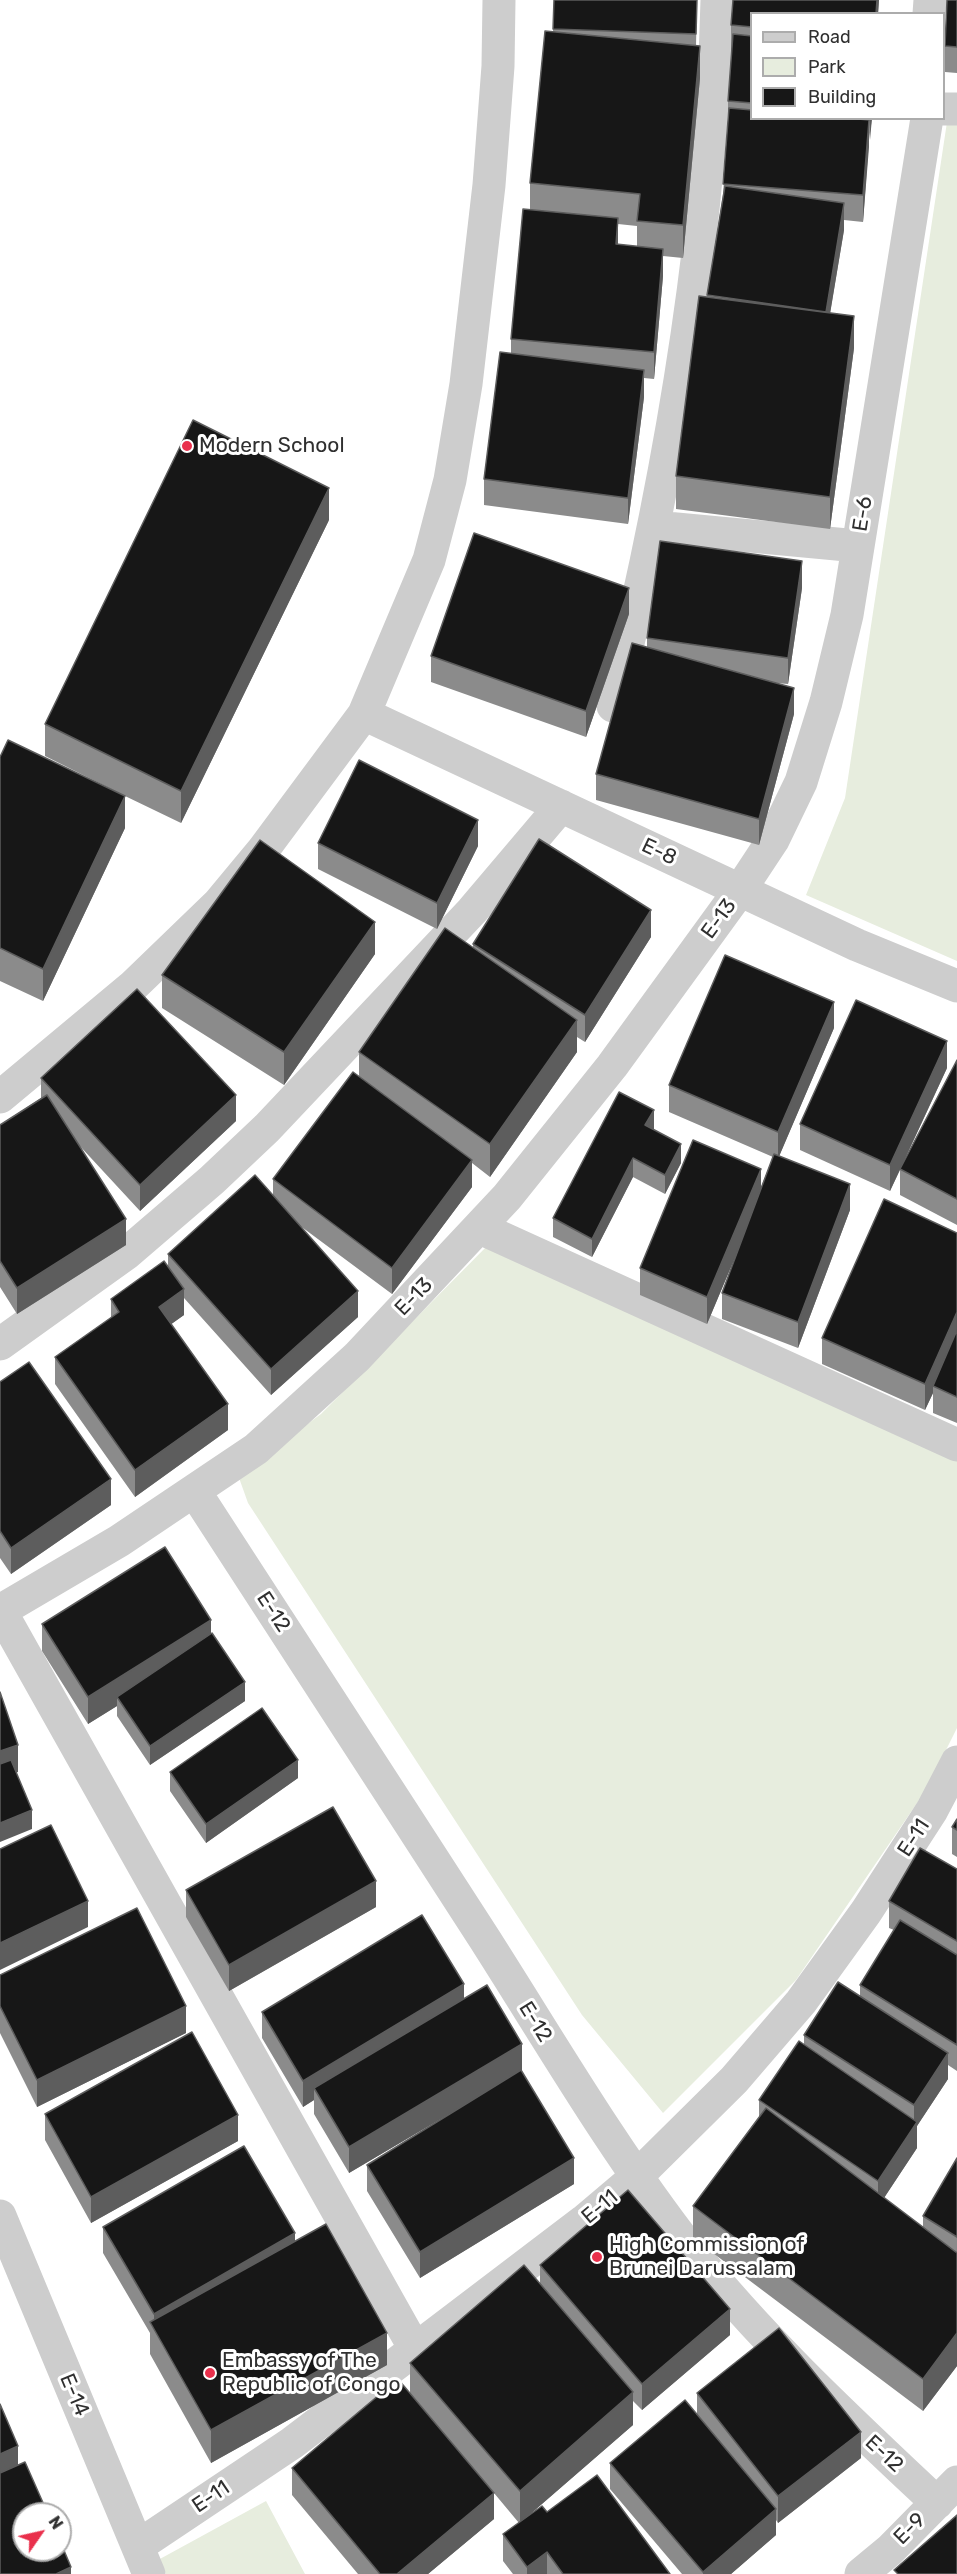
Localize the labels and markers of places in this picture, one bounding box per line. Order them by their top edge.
place label: Modern School [199,433,344,459]
marker: Modern School [180,439,194,453]
place label: High Commission of Brunei Darussalam [609,2232,804,2282]
marker: High Commission of Brunei Darussalam [590,2250,604,2264]
place label: Embassy of The Republic of Congo [222,2348,400,2398]
marker: Embassy of The Republic of Congo [203,2366,217,2380]

